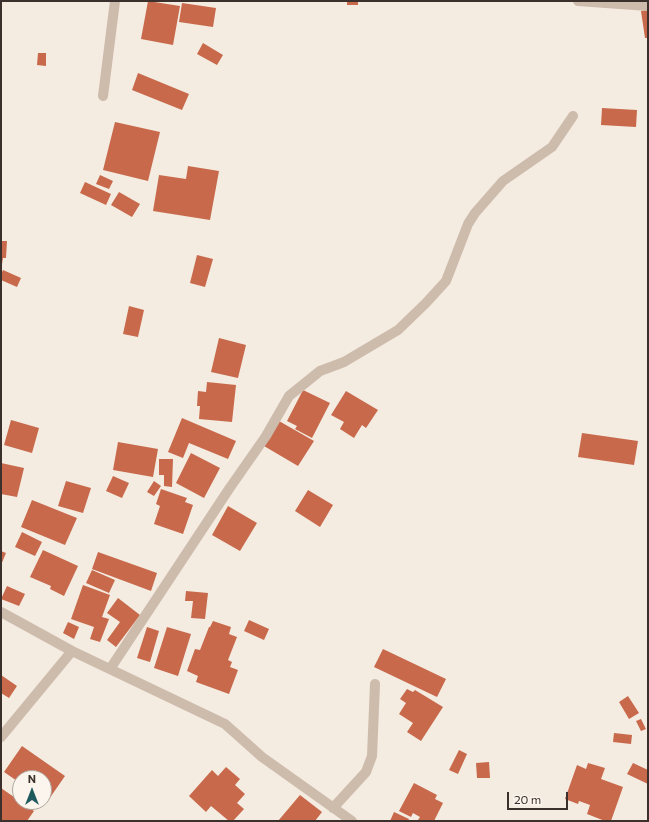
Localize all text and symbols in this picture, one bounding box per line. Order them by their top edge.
north arrow [12,770,52,810]
text: N [28,772,36,785]
scale bar [509,784,570,810]
text: 20 m [514,792,541,806]

